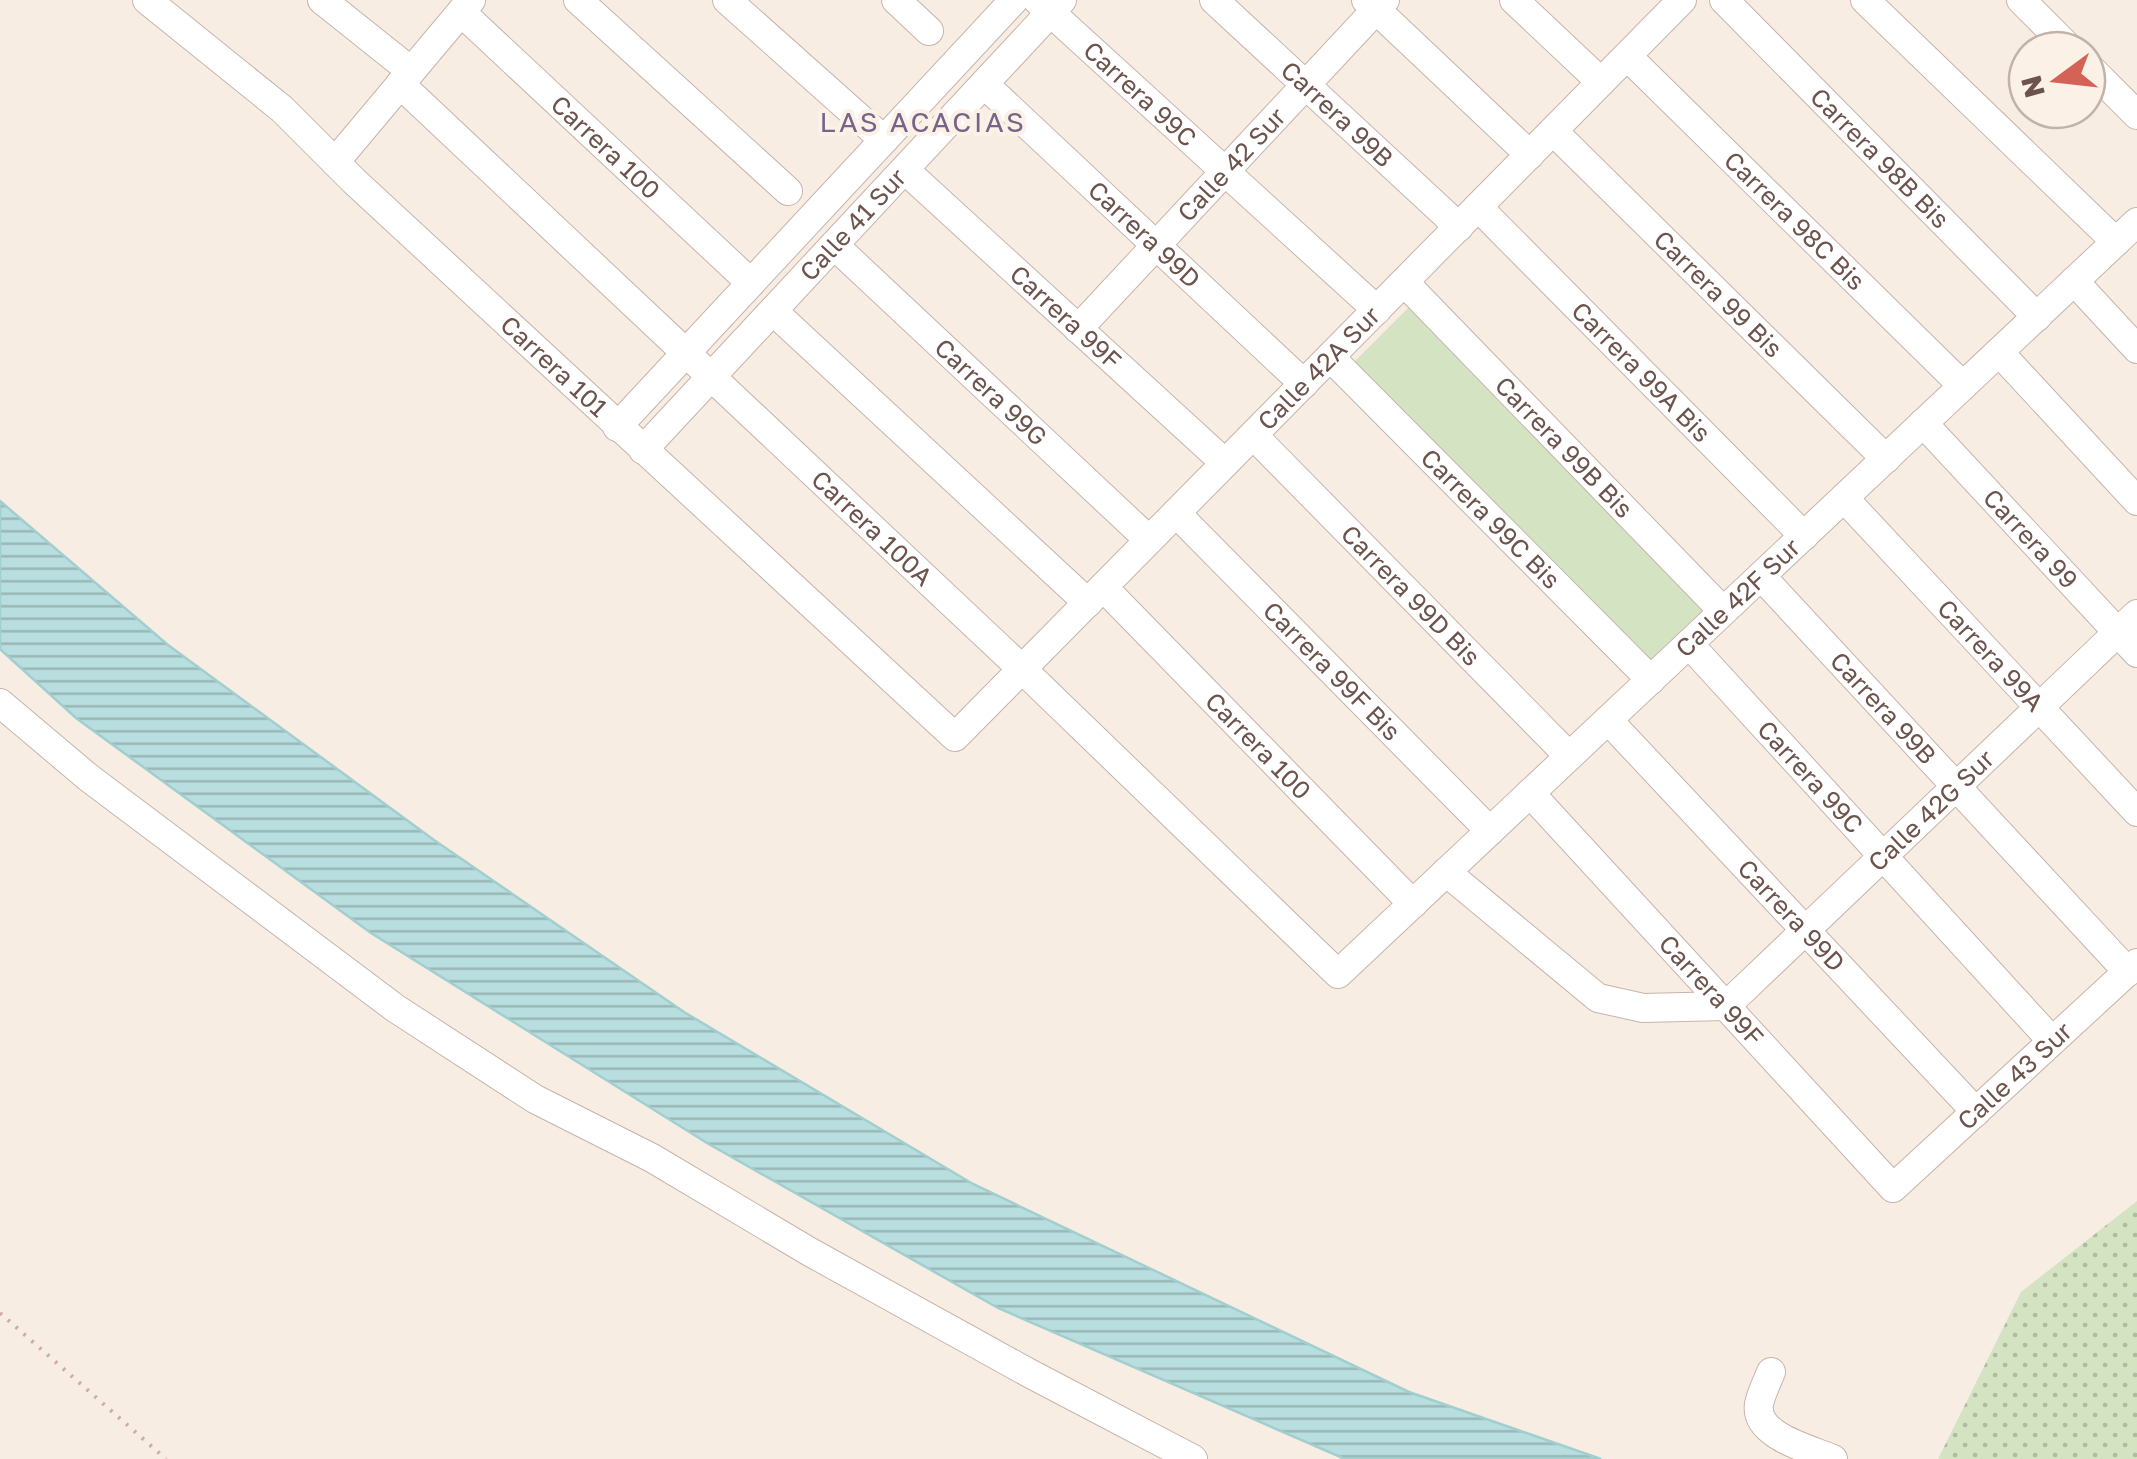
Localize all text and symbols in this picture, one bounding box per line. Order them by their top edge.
north arrow [2007,30,2107,130]
street label: Carrera 99C [1077,34,1203,153]
street label: Carrera 99B [1275,54,1400,173]
text: N [2014,72,2051,101]
street label: Carrera 98B Bis [1804,81,1956,234]
street label: Carrera 100 [545,88,667,205]
street label: Calle 42 Sur [1170,101,1292,228]
district label: LAS ACACIAS [820,105,1026,138]
street label: Carrera 98C Bis [1718,144,1872,296]
street label: Calle 41 Sur [793,161,913,287]
street label: Carrera 99D [1082,174,1207,294]
street label: Carrera 99 Bis [1648,223,1789,363]
street label: Carrera 99F [1004,258,1128,376]
street label: Carrera 99A Bis [1566,295,1718,448]
street label: Calle 42A Sur [1251,299,1386,436]
street label: Carrera 101 [495,309,614,423]
street label: Carrera 99G [929,331,1054,452]
street label: Carrera 99B Bis [1489,370,1640,524]
street label: Carrera 99C Bis [1415,442,1567,595]
street label: Carrera 100A [805,463,940,592]
street label: Carrera 99 [1977,482,2085,595]
street label: Carrera 99D Bis [1335,518,1487,672]
street label: Calle 42F Sur [1669,531,1806,663]
street label: Carrera 99A [1931,592,2051,717]
street label: Carrera 99F Bis [1257,595,1408,747]
street label: Carrera 99B [1824,645,1943,770]
street label: Carrera 100 [1199,685,1318,806]
street label: Carrera 99C [1751,714,1870,839]
street label: Calle 42G Sur [1861,743,2000,877]
street label: Carrera 99D [1732,852,1852,978]
street label: Carrera 99F [1653,928,1771,1052]
street label: Calle 43 Sur [1951,1015,2078,1136]

